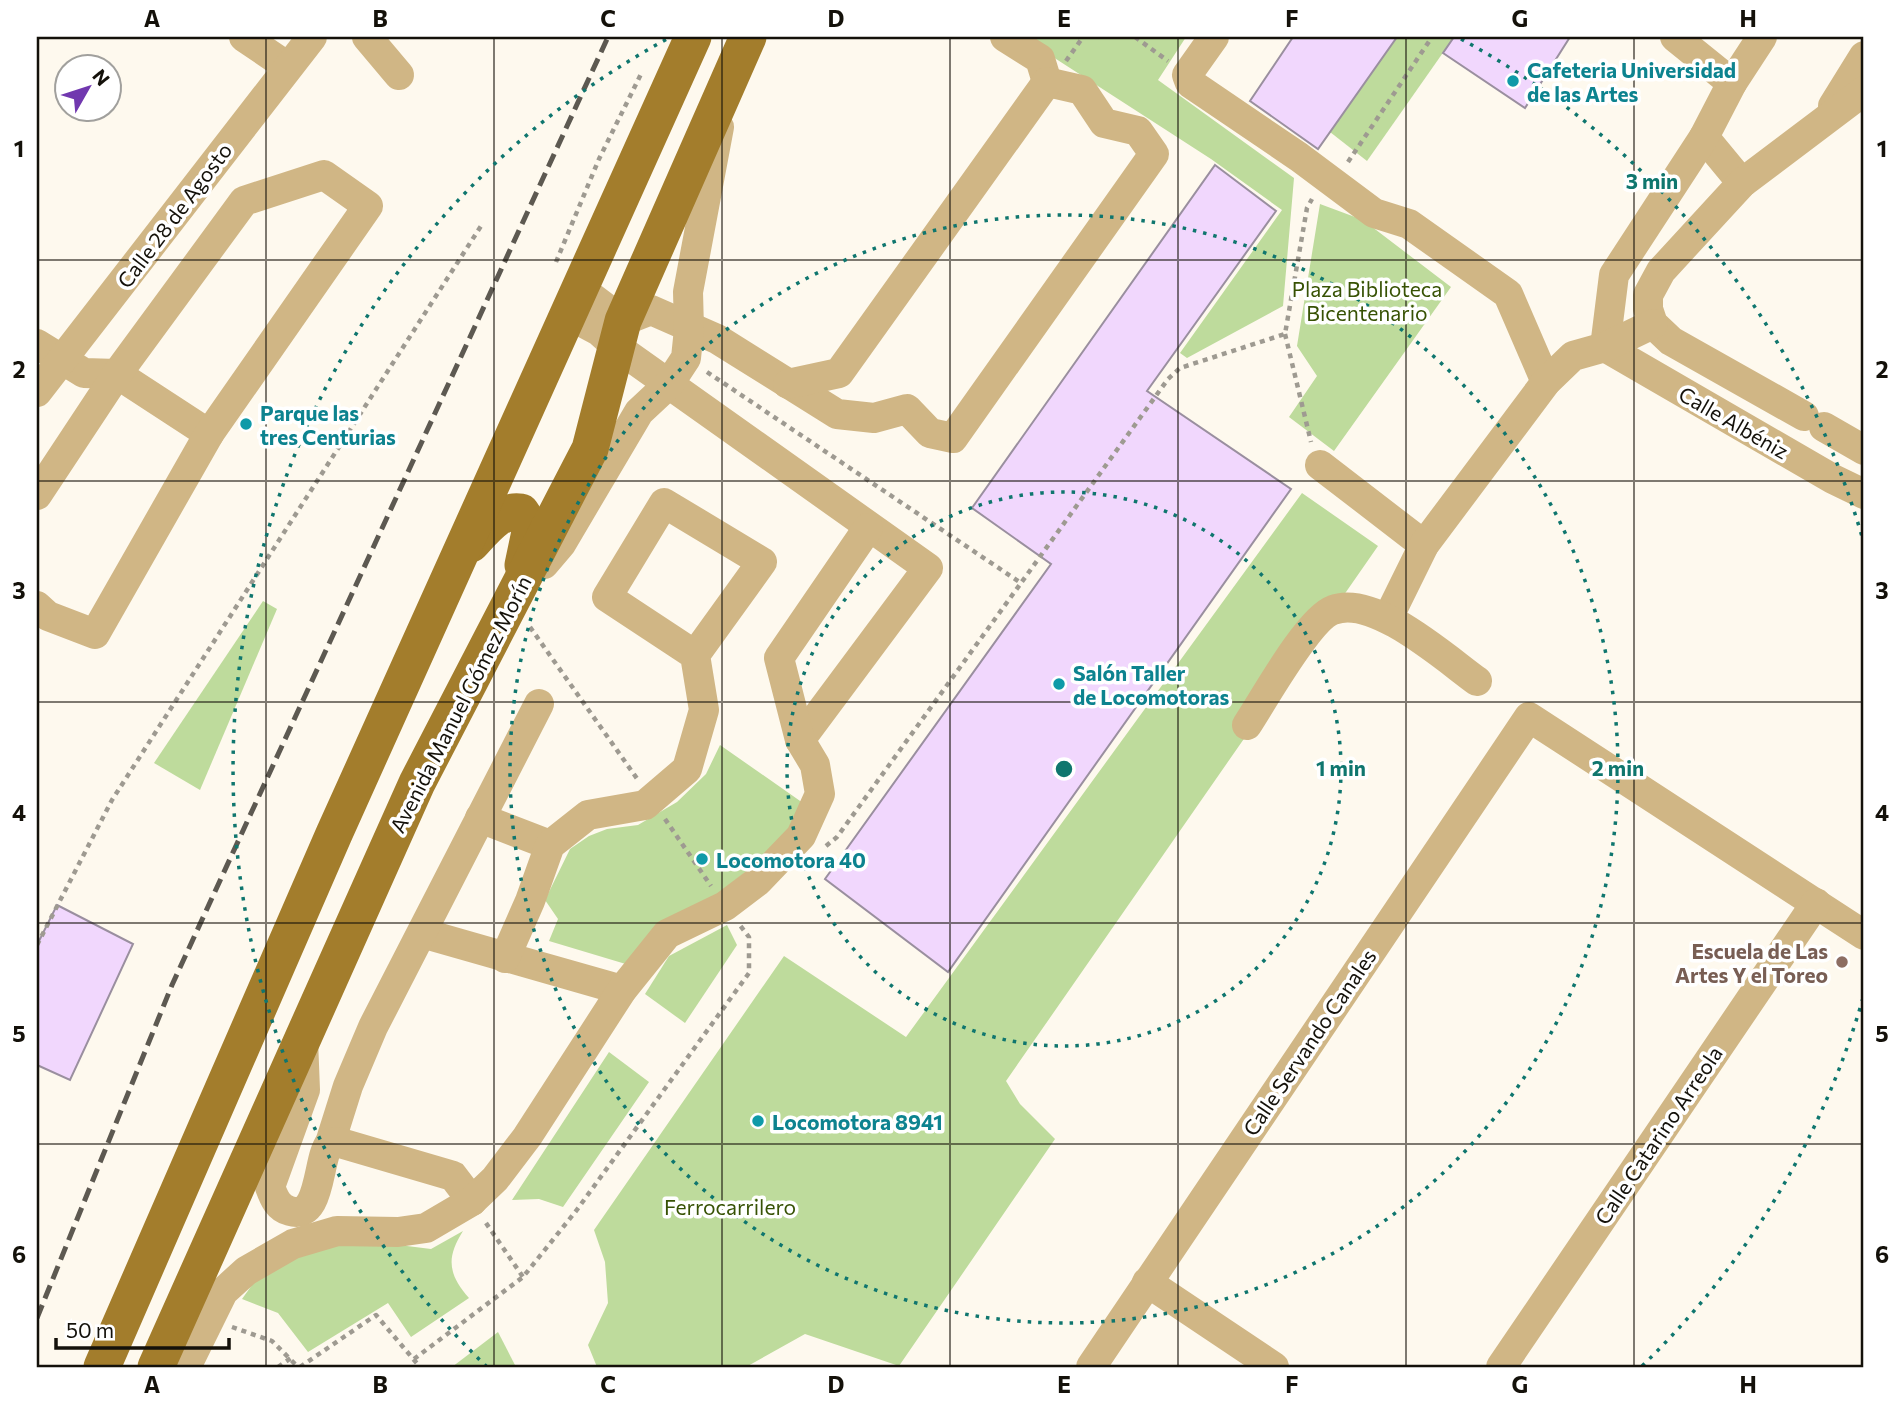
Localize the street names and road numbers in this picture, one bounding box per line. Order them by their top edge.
street label: Calle 28 de Agosto [111,138,237,292]
street label: Calle Albéniz [1675,381,1793,463]
street label: Avenida Manuel Gómez Morín [384,571,536,837]
street label: Calle Servando Canales [1237,944,1381,1140]
street label: Calle Catarino Arreola [1589,1041,1727,1229]

